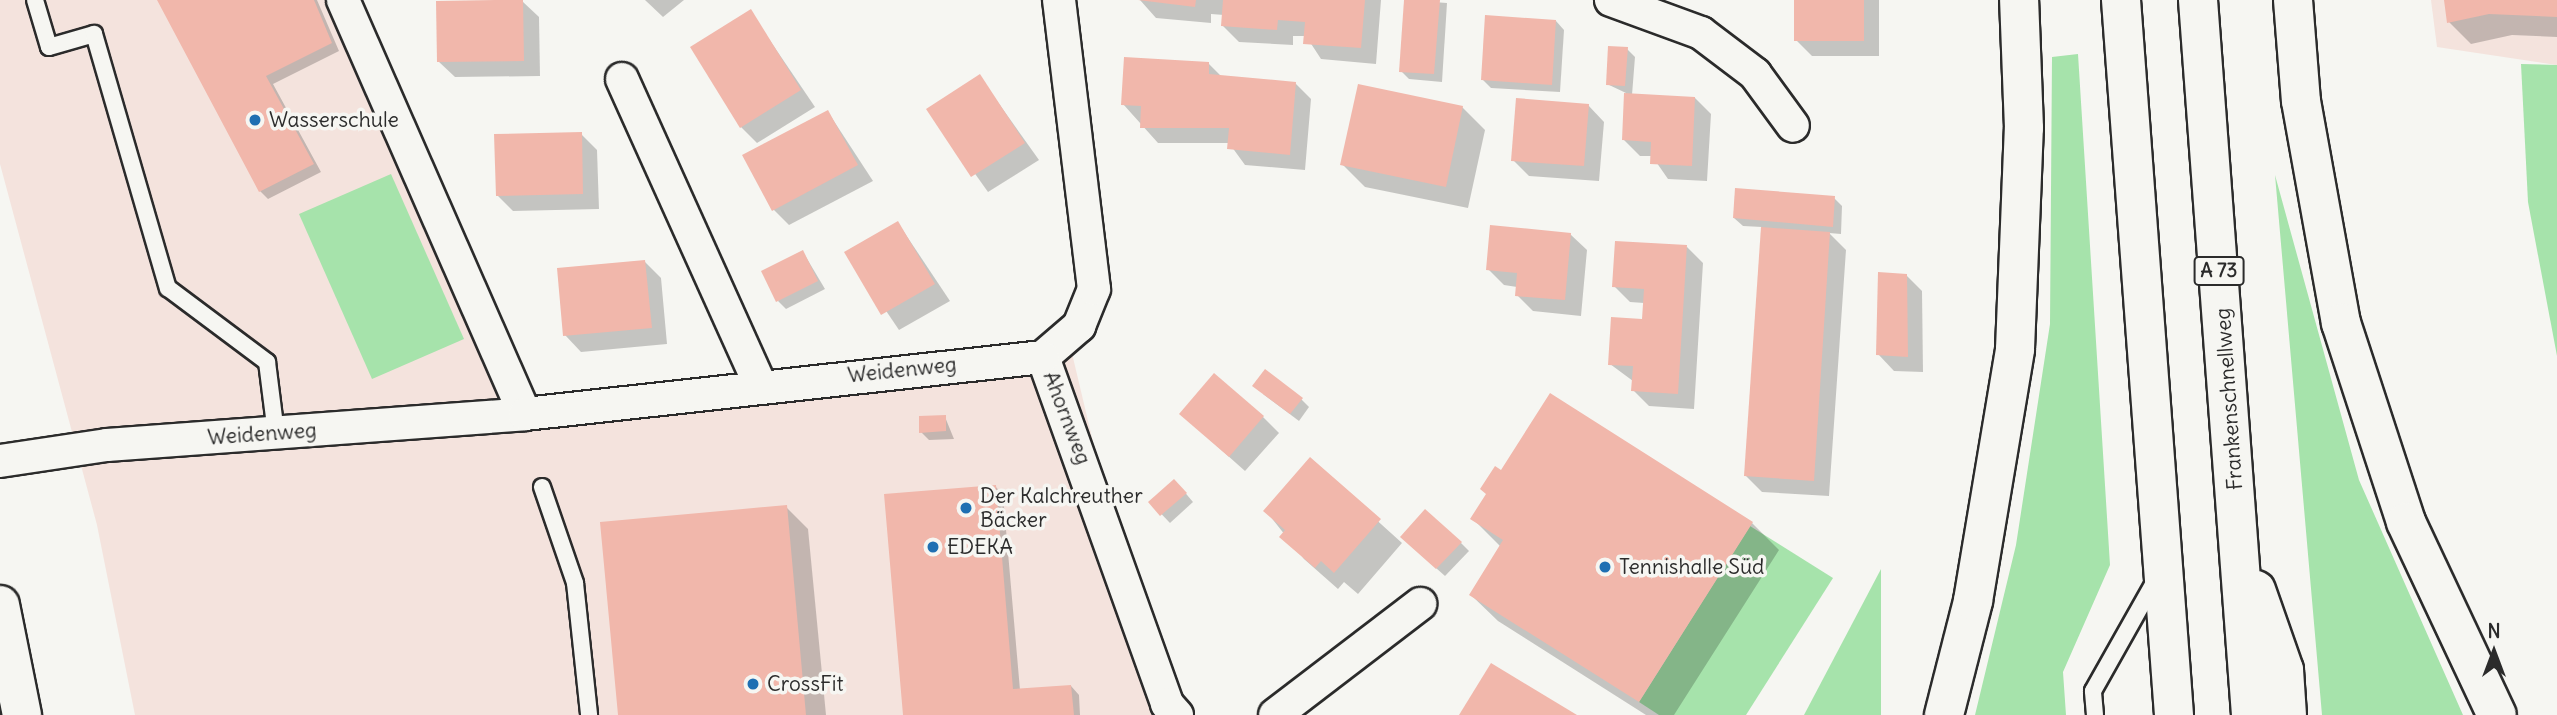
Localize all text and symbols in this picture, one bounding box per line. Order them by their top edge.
place label: Wasserschule [269,107,399,133]
marker: Wasserschule [247,112,263,128]
road number: A 73 [2193,256,2245,286]
street label: Frankenschnellweg [2210,307,2248,491]
street label: Weidenweg [846,352,958,388]
street label: Ahornweg [1038,368,1096,468]
street label: Weidenweg [207,418,317,450]
place label: Der Kalchreuther Bäcker [980,483,1143,533]
marker: Der Kalchreuther Bäcker [958,500,974,516]
place label: EDEKA [947,534,1013,560]
marker: EDEKA [925,539,941,555]
place label: Tennishalle Süd [1619,554,1764,580]
marker: Tennishalle Süd [1597,559,1613,575]
north arrow [2459,617,2529,687]
text: N [2487,619,2501,643]
place label: CrossFit [767,671,844,697]
marker: CrossFit [745,676,761,692]

